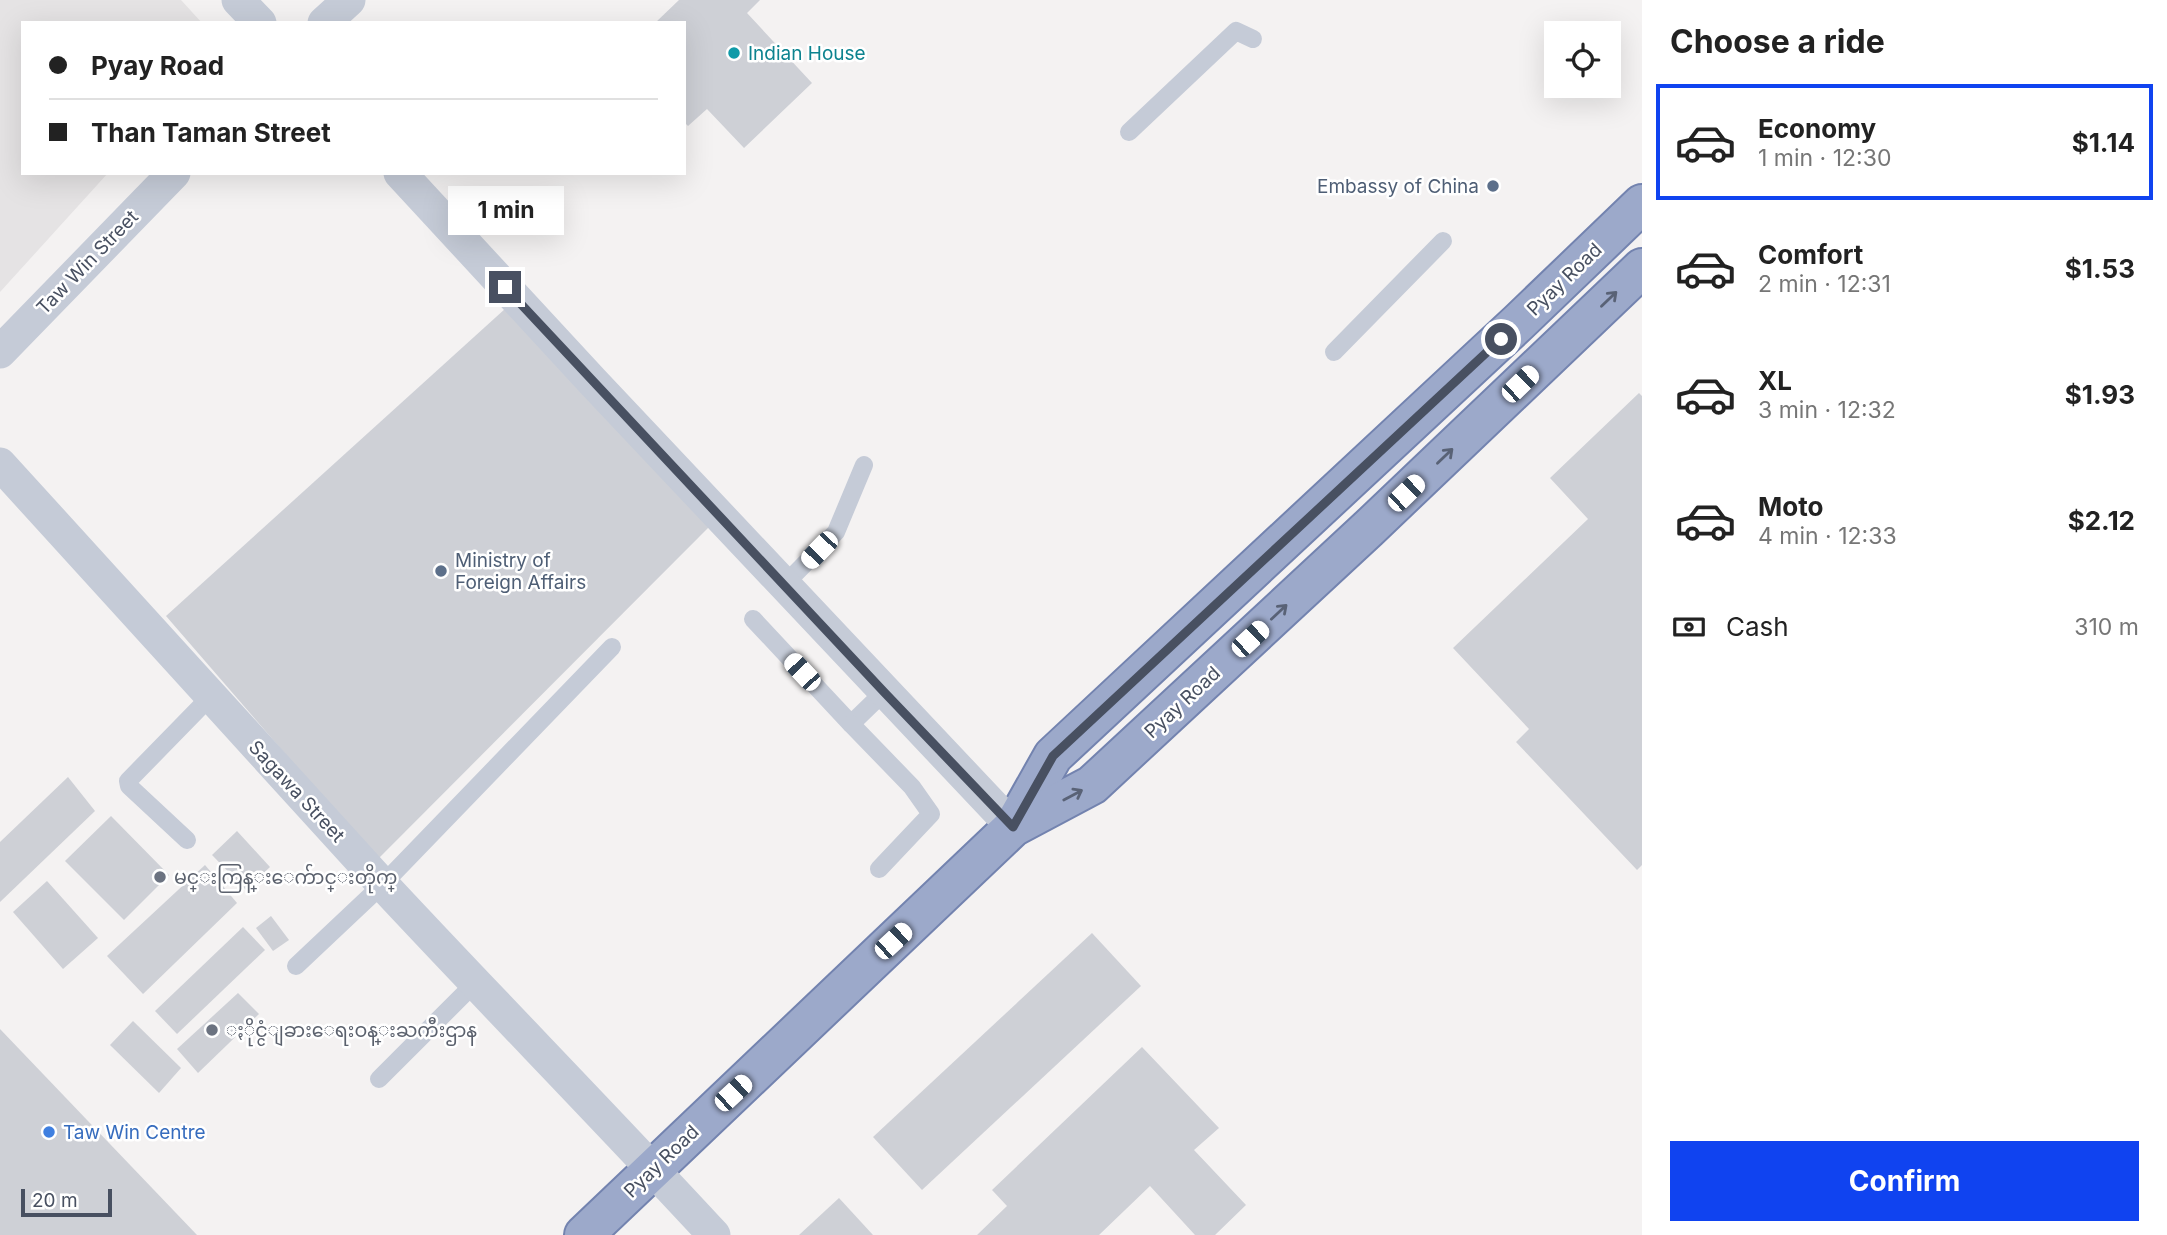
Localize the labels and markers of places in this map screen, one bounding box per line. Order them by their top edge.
place label: Indian House [748,42,866,65]
marker: Indian House [726,45,742,61]
place label: Embassy of China [1317,175,1479,198]
marker: Embassy of China [1485,178,1501,194]
place label: Ministry of Foreign Affairs [455,549,586,594]
marker: Ministry of Foreign Affairs [433,563,449,579]
place label: မင္းကြန္းေက်ာင္းတိုက္ [174,863,397,894]
marker: မင္းကြန္းေက်ာင္းတိုက္ [152,869,168,885]
place label: ႏိုင္ငံျခားေရးဝန္းႀကီးဌာန [226,1016,477,1047]
marker: ႏိုင္ငံျခားေရးဝန္းႀကီးဌာန [204,1022,220,1038]
place label: Taw Win Centre [63,1121,206,1144]
marker: Taw Win Centre [41,1124,57,1140]

